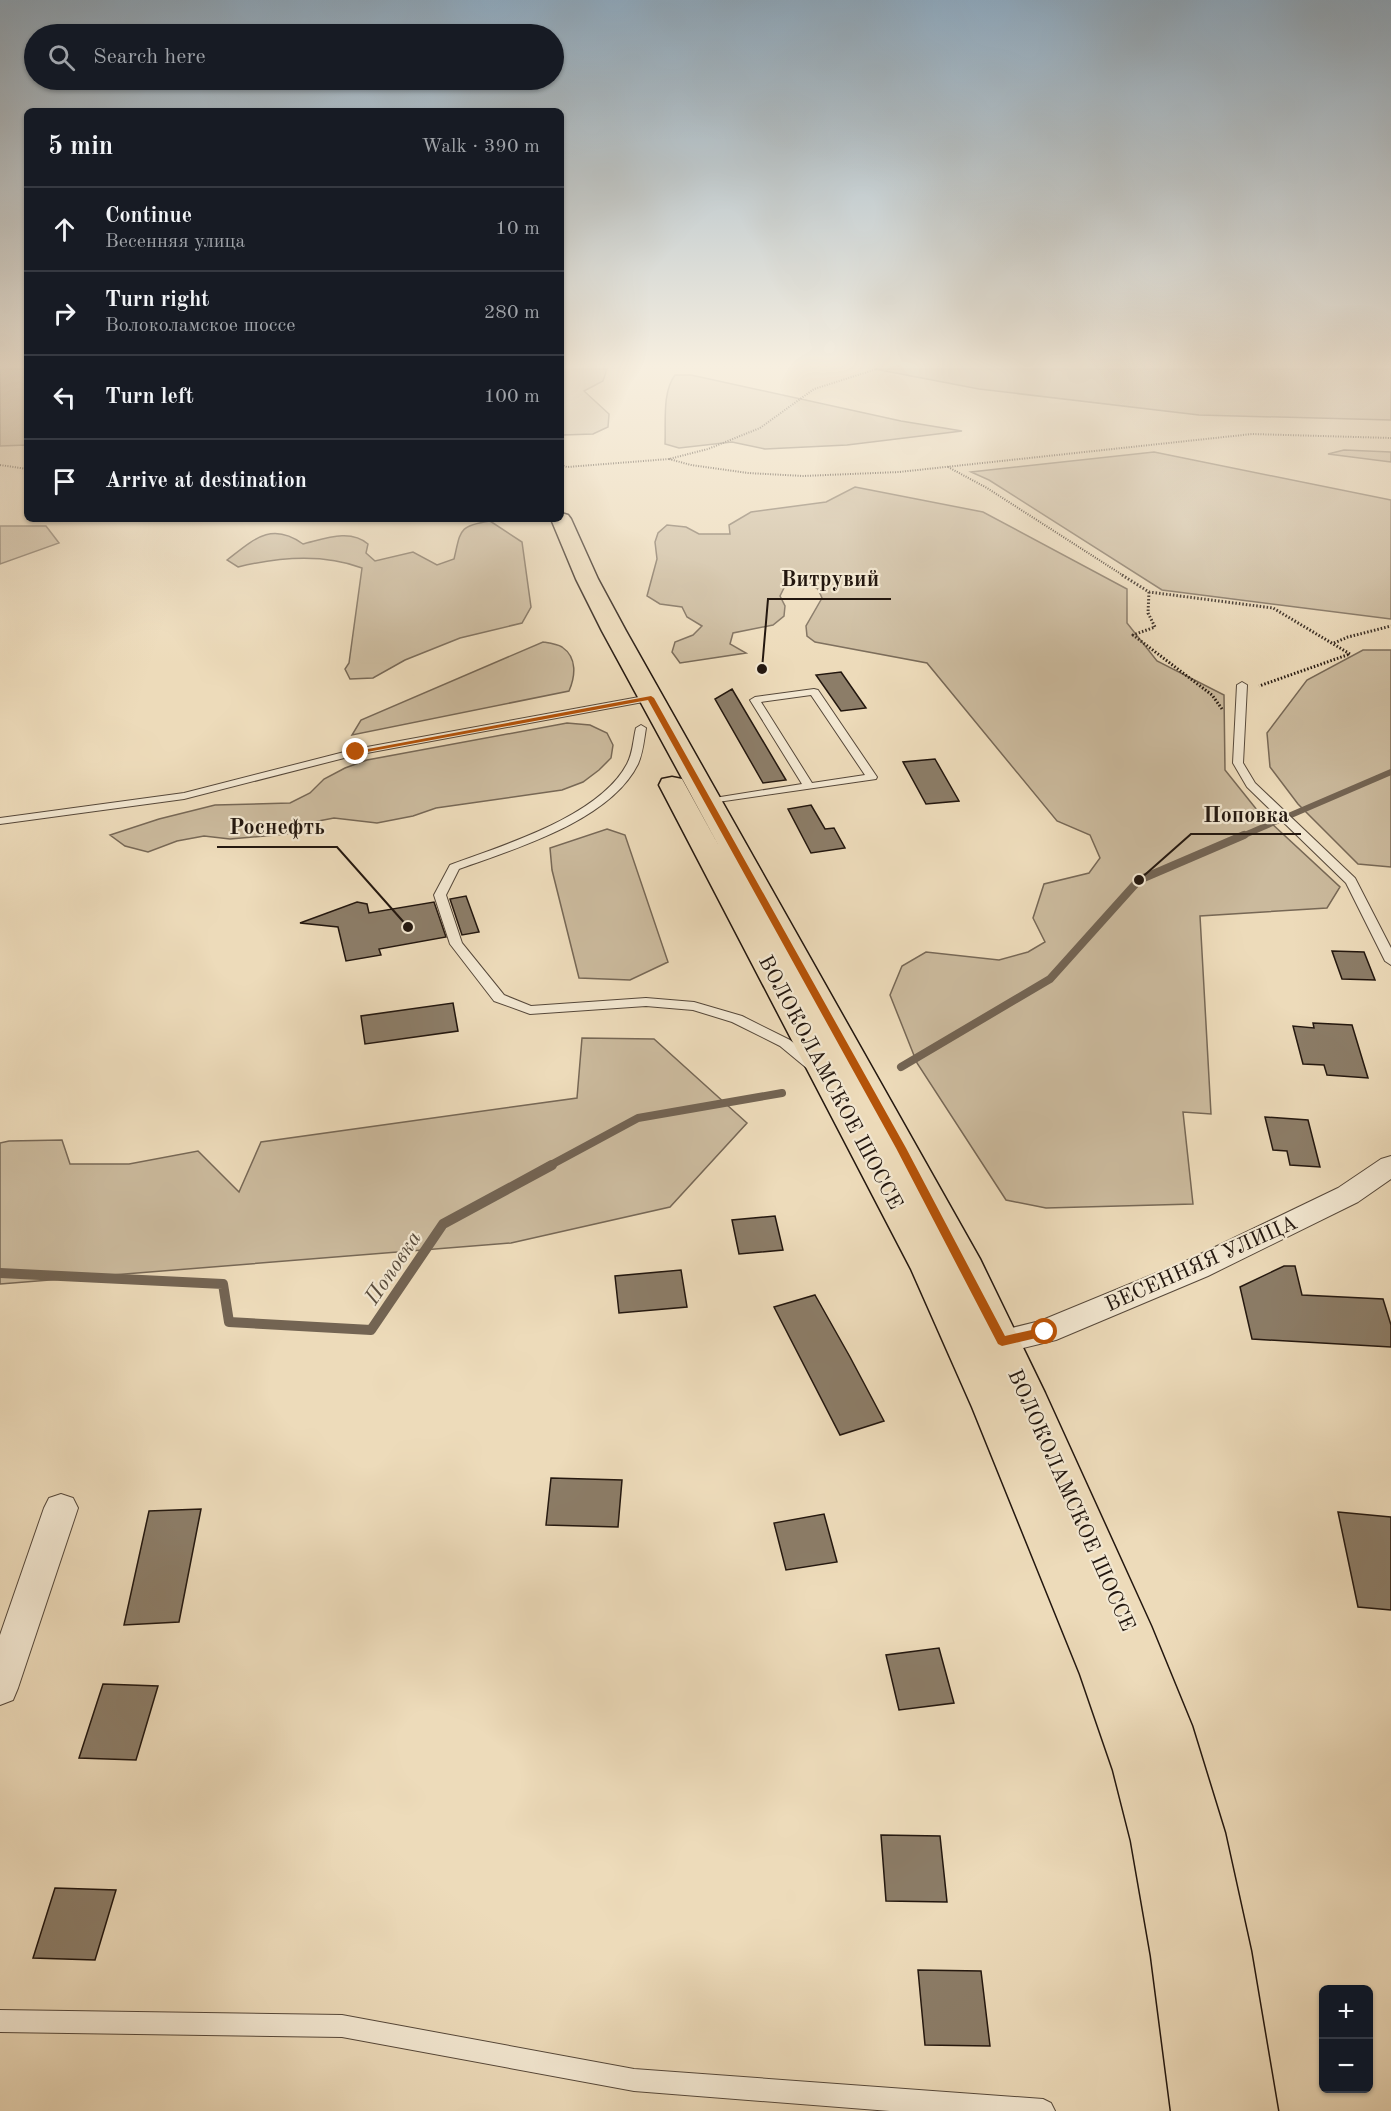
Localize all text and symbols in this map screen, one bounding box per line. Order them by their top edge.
search box [24,24,564,90]
icon: search [45,41,78,74]
text: Search here [93,46,206,68]
text: 5 min [48,134,113,160]
text: Walk · 390 m [421,137,540,157]
text: Continue [105,205,192,227]
icon: ahead [48,213,81,246]
text: 10 m [495,219,540,239]
text: Весенняя улица [105,232,245,252]
text: Turn right [105,289,209,311]
icon: right [48,297,81,330]
text: 280 m [484,303,540,323]
text: Волоколамское шоссе [105,316,295,336]
icon: left [48,381,81,414]
text: Turn left [105,386,194,408]
text: 100 m [484,387,540,407]
icon: arrive [48,465,81,498]
text: Arrive at destination [105,470,307,492]
callout: Витрувий [768,559,891,599]
text: Витрувий [781,569,879,591]
route end [342,738,368,764]
callout: Поповка [1191,794,1301,834]
text: Поповка [1203,805,1289,827]
callout: Роснефть [217,807,337,847]
text: Роснефть [229,817,325,840]
street label: ВОЛОКОЛАМСКОЕ ШОССЕ [754,952,906,1213]
street label: ВЕСЕННЯЯ УЛИЦА [1102,1213,1301,1316]
water label: Поповка [361,1227,426,1310]
route start [1031,1318,1057,1344]
street label: ВОЛОКОЛАМСКОЕ ШОССЕ [1003,1367,1138,1635]
map controls [1319,1985,1373,2093]
button: + [1319,1985,1373,2039]
button: − [1319,2039,1373,2093]

